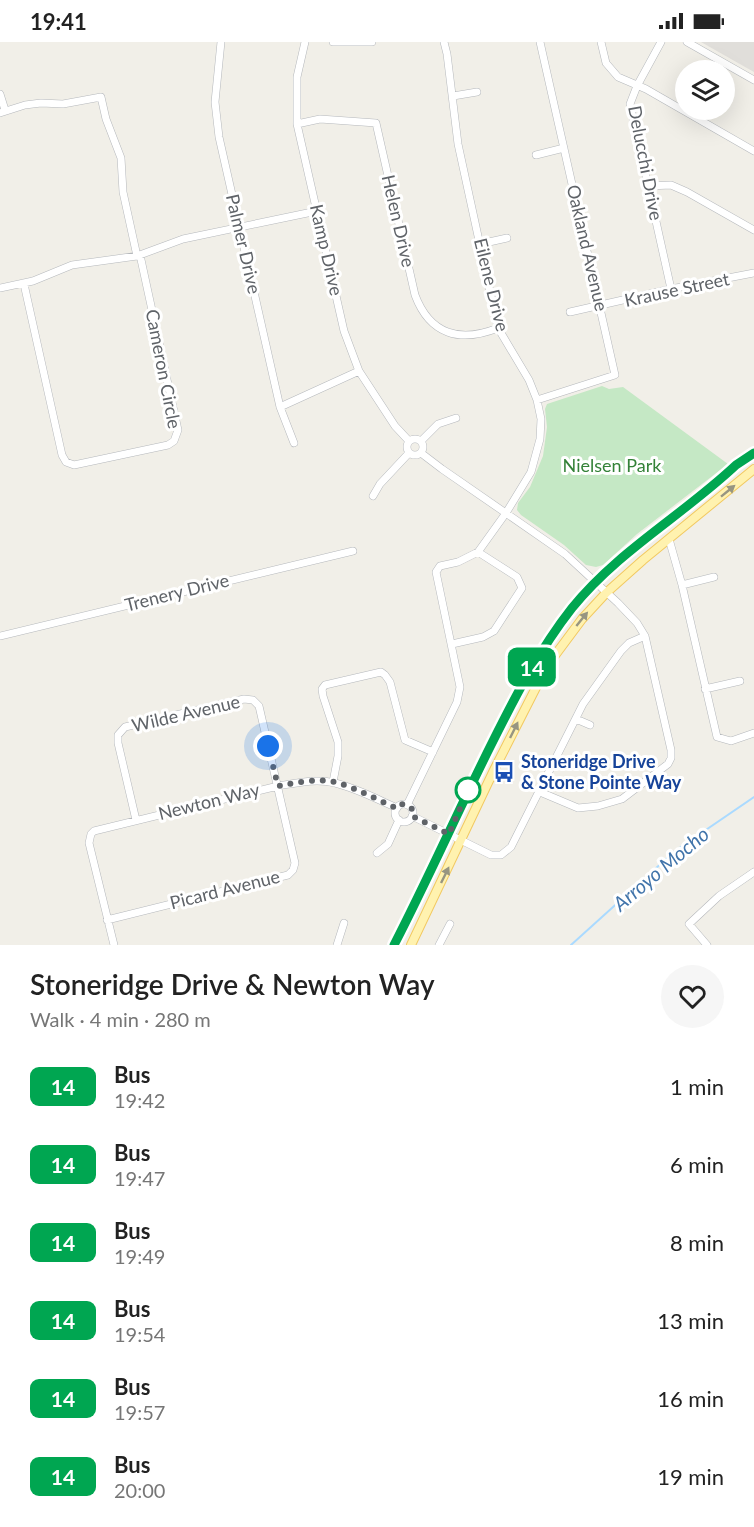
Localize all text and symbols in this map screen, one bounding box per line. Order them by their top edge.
text: 19:41 [30,8,87,35]
map controls [675,60,735,120]
button: layers [675,60,735,120]
street label: Delucchi Drive [624,104,668,222]
street label: Helen Drive [378,172,420,269]
street label: Oakland Avenue [563,182,613,313]
street label: Palmer Drive [222,192,266,296]
street label: Kamp Drive [306,202,348,298]
street label: Eilene Drive [470,236,514,334]
street label: Krause Street [622,267,732,311]
street label: Cameron Circle [142,307,186,430]
park label: Nielsen Park [563,454,662,476]
one-way arrow [720,484,736,497]
street label: Trenery Drive [122,568,231,616]
one-way arrow [576,612,588,627]
line badge: 14 [505,648,559,686]
text: 14 [520,655,544,680]
street label: Wilde Avenue [130,690,242,736]
one-way arrow [509,722,518,739]
your location [253,731,283,761]
place label: Stoneridge Drive & Stone Pointe Way [521,750,682,793]
bus stop icon: Stoneridge Drive & Stone Pointe Way [492,760,516,784]
unlabelled marker [455,777,481,803]
street label: Newton Way [156,778,262,824]
water label: Arroyo Mocho [607,821,713,916]
street label: Picard Avenue [168,865,282,913]
one-way arrow [439,866,449,884]
button: heart [661,965,724,1028]
text: Stoneridge Drive & Newton Way [30,967,435,1001]
text: Walk · 4 min · 280 m [30,1007,211,1031]
text: Bus [114,1061,150,1088]
text: 1 min [670,1073,724,1100]
text: 14 [51,1074,75,1099]
text: 19:42 [114,1088,165,1112]
text: Bus [114,1139,150,1166]
text: 6 min [670,1151,724,1178]
text: 14 [51,1152,75,1177]
text: 19:47 [114,1166,165,1190]
text: Bus [114,1217,150,1244]
text: 8 min [670,1229,724,1256]
text: 14 [51,1230,75,1255]
text: 19:49 [114,1244,165,1268]
text: Bus [114,1295,150,1322]
text: 13 min [657,1307,724,1334]
text: 14 [51,1308,75,1333]
text: 19:54 [114,1322,165,1346]
text: Bus [114,1373,150,1400]
text: 16 min [657,1385,724,1412]
text: 14 [51,1386,75,1411]
text: 19:57 [114,1400,165,1424]
text: Bus [114,1451,150,1478]
text: 19 min [657,1463,724,1490]
text: 14 [51,1464,75,1489]
text: 20:00 [114,1478,165,1502]

